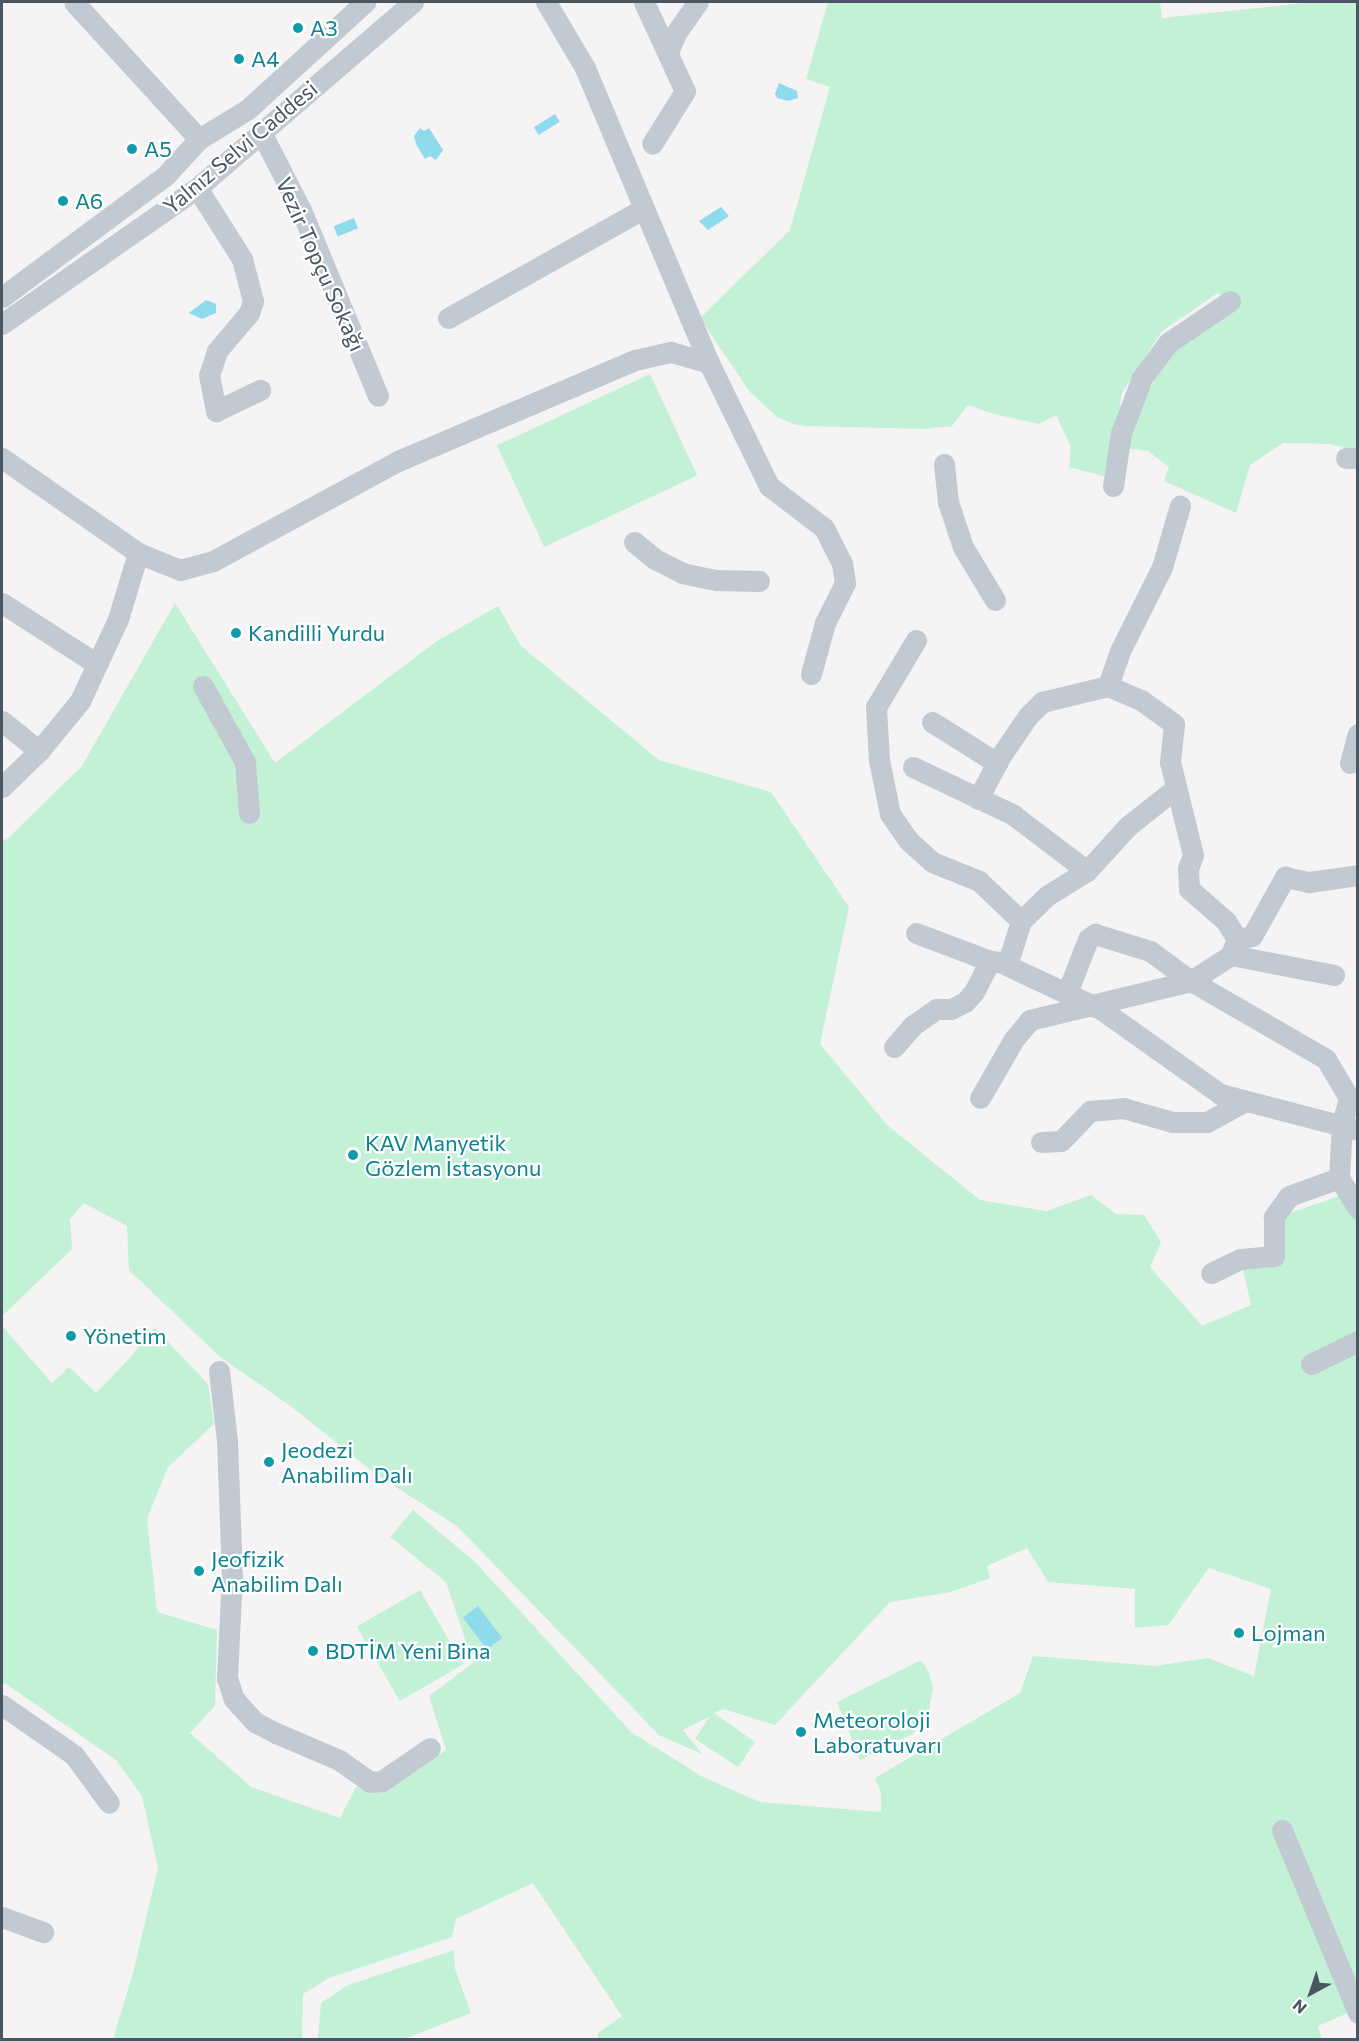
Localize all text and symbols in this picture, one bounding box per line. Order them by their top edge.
place label: A3 [310,15,338,41]
marker: A3 [291,21,305,35]
place label: A4 [251,46,279,72]
marker: A4 [232,52,246,66]
street label: Yalnız Selvi Caddesi [158,75,322,219]
place label: A5 [144,136,172,162]
marker: A5 [125,142,139,156]
street label: Vezir Topçu Sokağı [271,173,371,355]
place label: A6 [75,188,103,214]
marker: A6 [56,194,70,208]
place label: Kandilli Yurdu [248,620,385,646]
marker: Kandilli Yurdu [229,626,243,640]
place label: KAV Manyetik Gözlem İstasyonu [365,1129,541,1180]
marker: KAV Manyetik Gözlem İstasyonu [346,1148,360,1162]
place label: Yönetim [83,1323,167,1349]
marker: Yönetim [64,1329,78,1343]
place label: Jeodezi Anabilim Dalı [281,1436,413,1488]
marker: Jeodezi Anabilim Dalı [262,1455,276,1469]
place label: Jeofizik Anabilim Dalı [211,1545,343,1597]
marker: Jeofizik Anabilim Dalı [192,1564,206,1578]
place label: Lojman [1251,1620,1326,1646]
marker: Lojman [1232,1626,1246,1640]
place label: BDTİM Yeni Bina [325,1638,491,1664]
marker: BDTİM Yeni Bina [306,1644,320,1658]
place label: Meteoroloji Laboratuvarı [813,1706,942,1758]
marker: Meteoroloji Laboratuvarı [794,1725,808,1739]
north arrow [1281,1963,1341,2023]
text: N [1288,1996,1310,2018]

